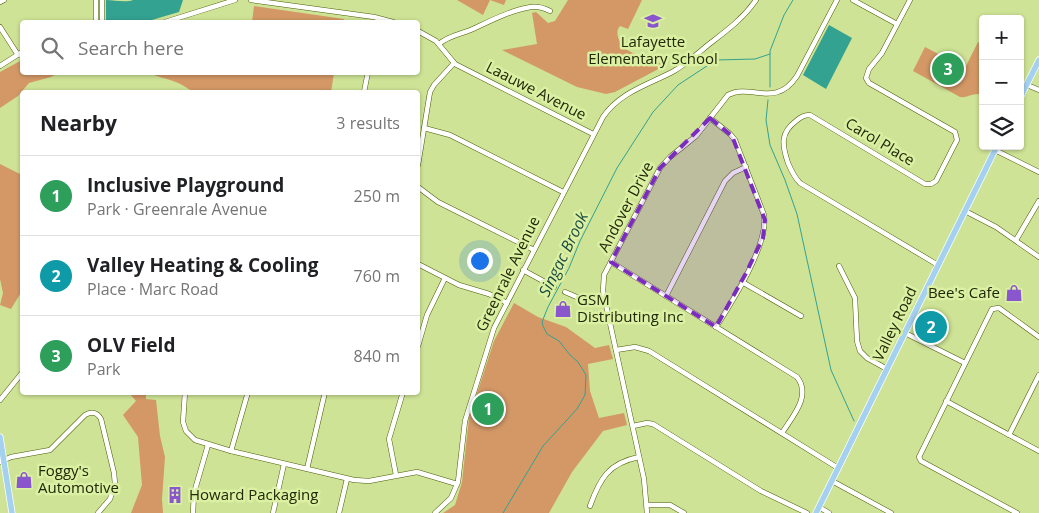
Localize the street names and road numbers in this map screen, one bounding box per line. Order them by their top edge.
street label: Laauwe Avenue [483,56,590,124]
street label: Carol Place [842,113,919,170]
street label: Andover Drive [593,158,657,255]
street label: Greenrale Avenue [471,213,544,335]
street label: Valley Road [867,283,921,364]

